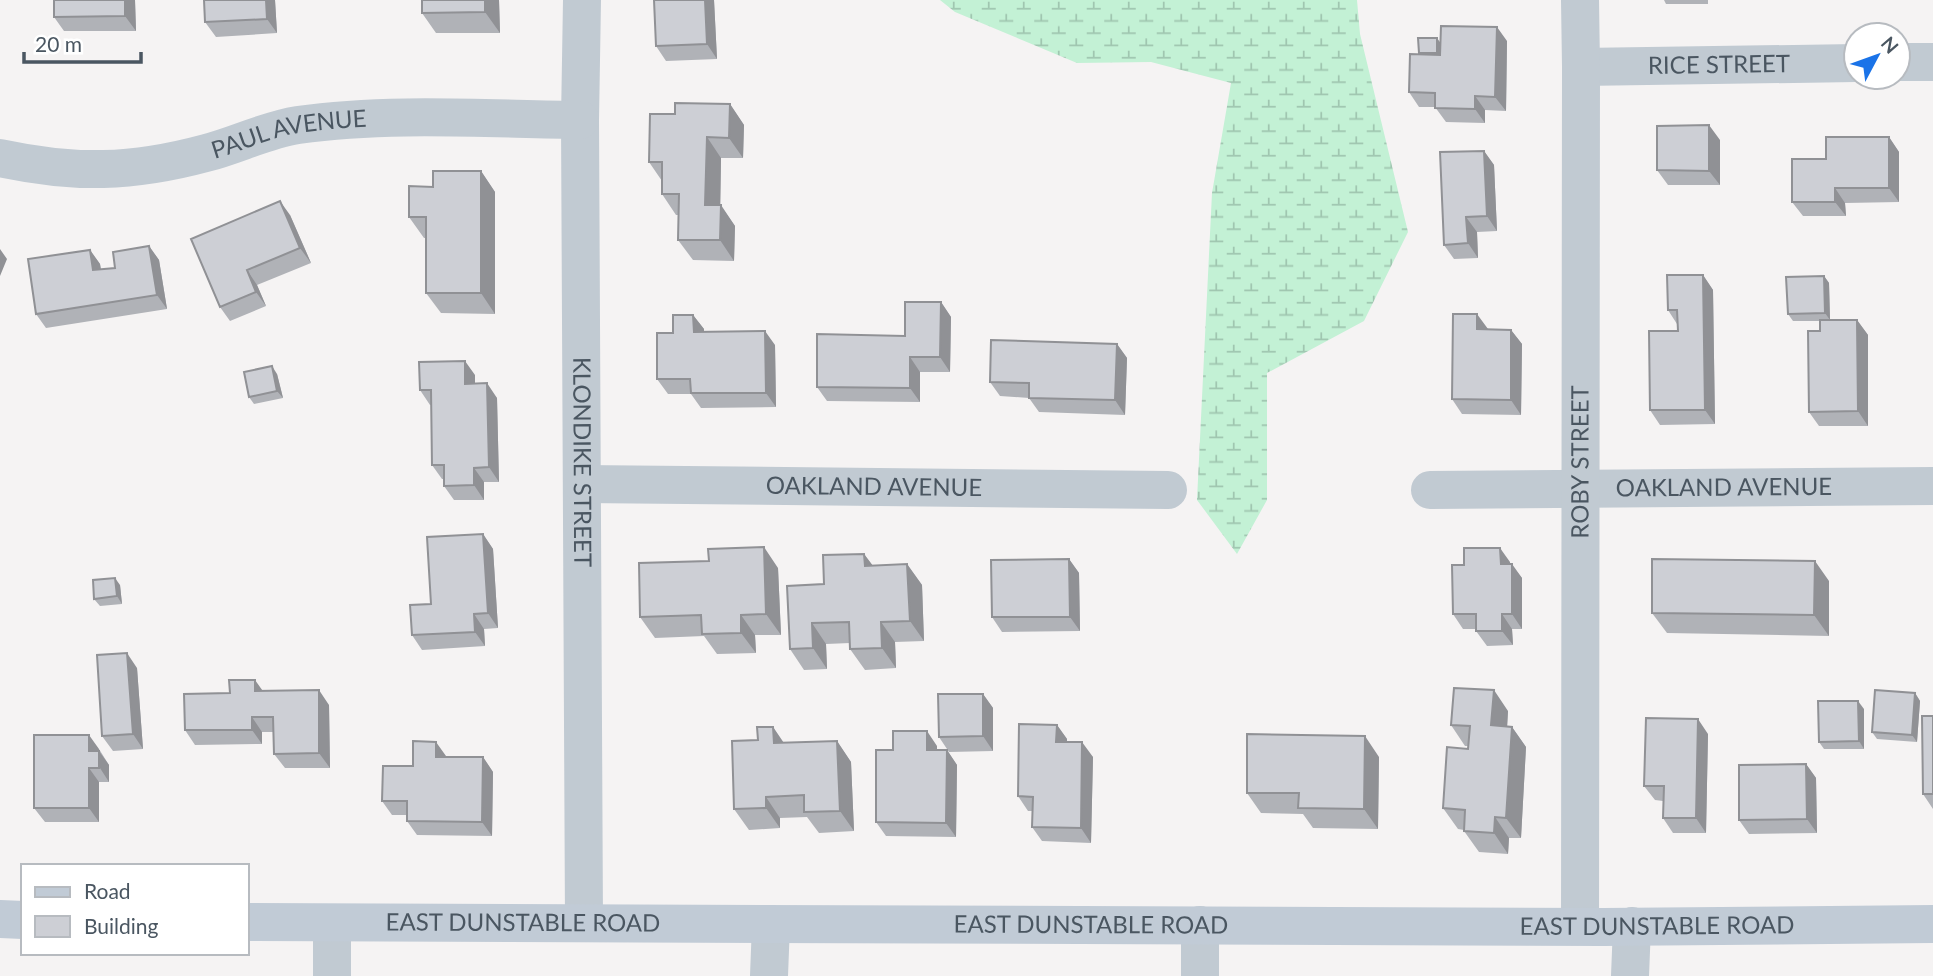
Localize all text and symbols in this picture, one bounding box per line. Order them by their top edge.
scale bar [24,21,142,65]
north arrow [1842,21,1912,91]
text: 20 m [35,31,82,56]
text: N [1877,31,1904,58]
street label: RICE STREET [1648,48,1790,79]
street label: PAUL AVENUE [207,103,367,164]
street label: KLONDIKE STREET [568,357,598,567]
street label: ROBY STREET [1564,385,1594,539]
street label: OAKLAND AVENUE [766,470,982,501]
street label: OAKLAND AVENUE [1616,471,1832,502]
legend [21,864,248,955]
text: Road [84,878,131,903]
street label: EAST DUNSTABLE ROAD [386,907,660,937]
street label: EAST DUNSTABLE ROAD [954,909,1228,939]
street label: EAST DUNSTABLE ROAD [1520,909,1795,940]
text: Building [84,913,159,938]

